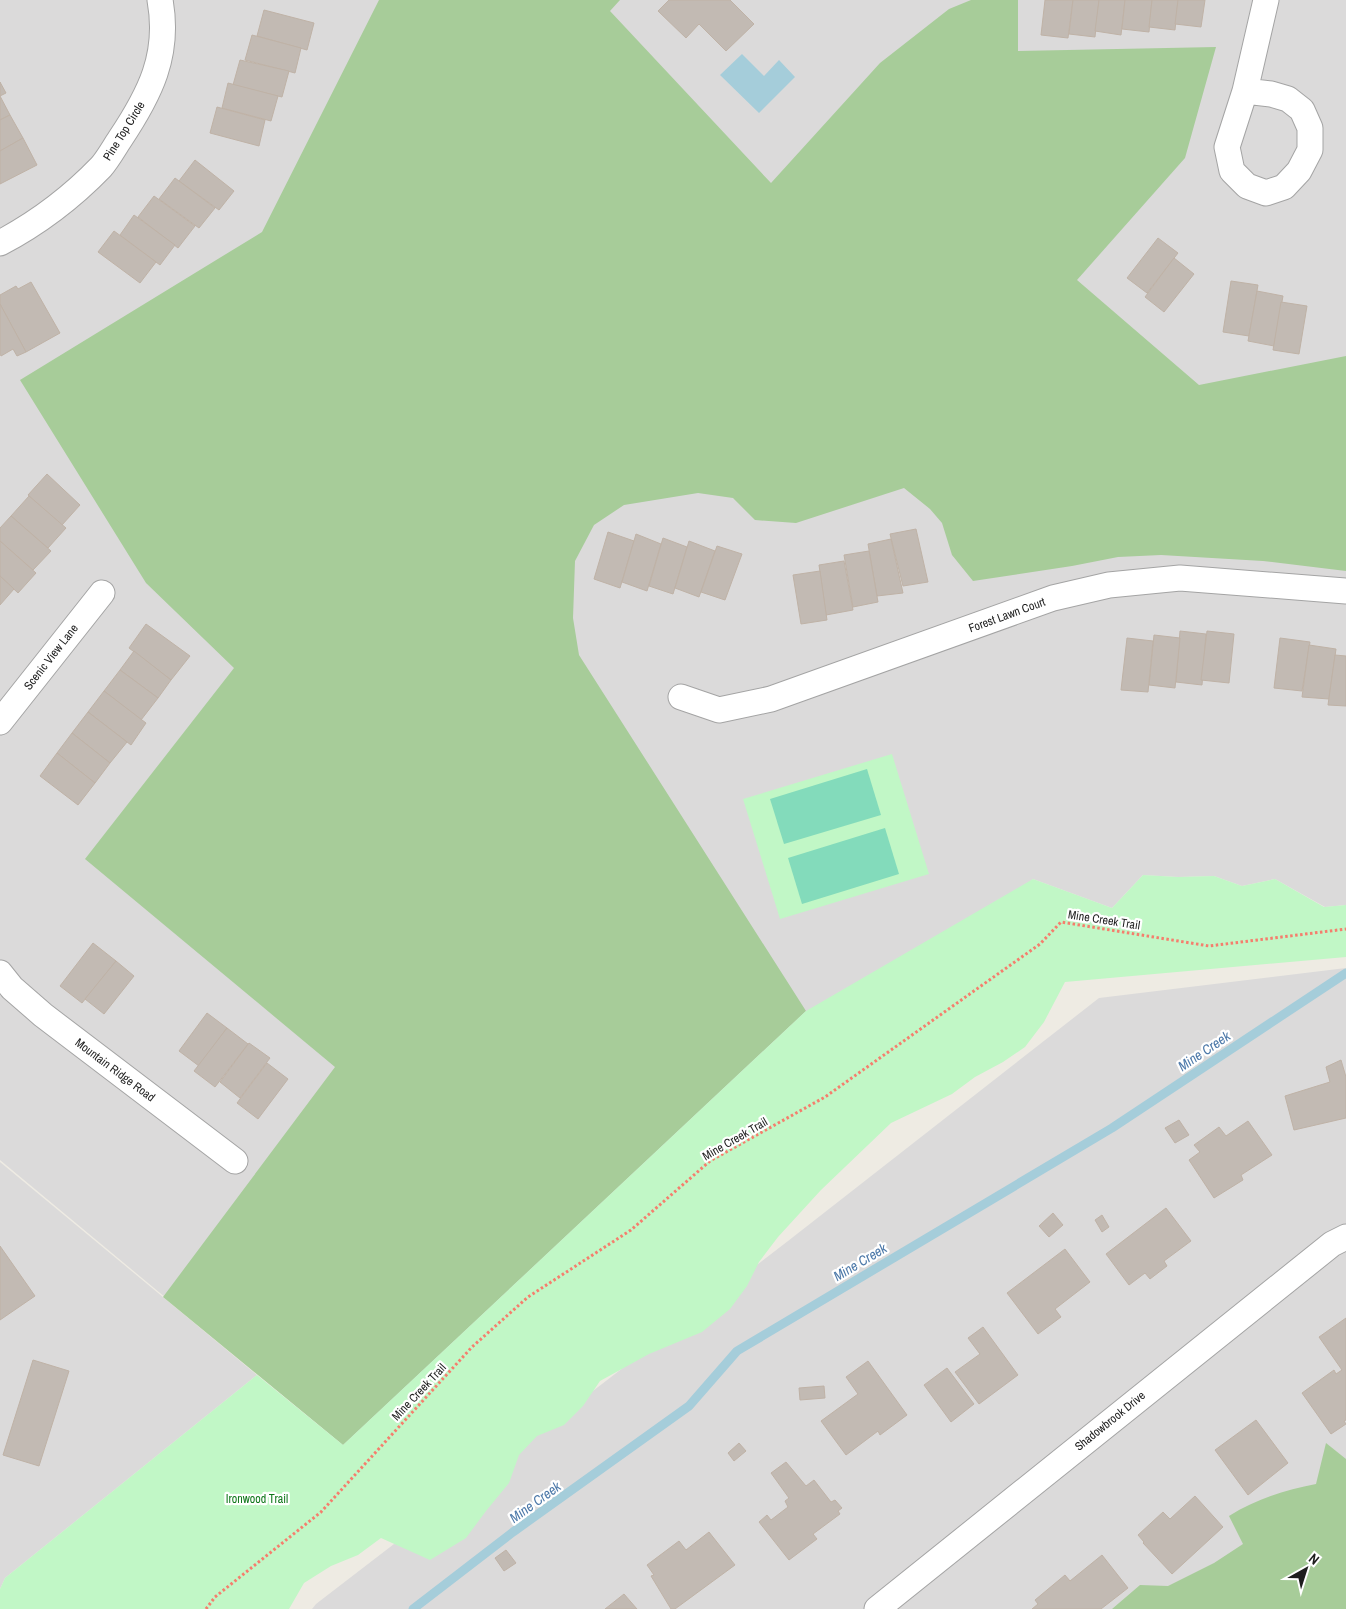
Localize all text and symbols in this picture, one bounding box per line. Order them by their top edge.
street label: Pine Top Circle [99,98,149,164]
street label: Forest Lawn Court [966,594,1048,636]
street label: Scenic View Lane [20,621,82,693]
street label: Mine Creek Trail [1067,906,1141,934]
water label: Mine Creek [1174,1026,1235,1075]
street label: Mountain Ridge Road [72,1035,158,1105]
street label: Mine Creek Trail [699,1114,771,1164]
water label: Mine Creek [830,1238,891,1285]
street label: Mine Creek Trail [388,1360,450,1424]
street label: Shadowbrook Drive [1071,1388,1149,1454]
water label: Mine Creek [506,1477,565,1527]
park label: Ironwood Trail [226,1491,288,1507]
north arrow [1281,1544,1331,1594]
text: N [1305,1549,1323,1569]

